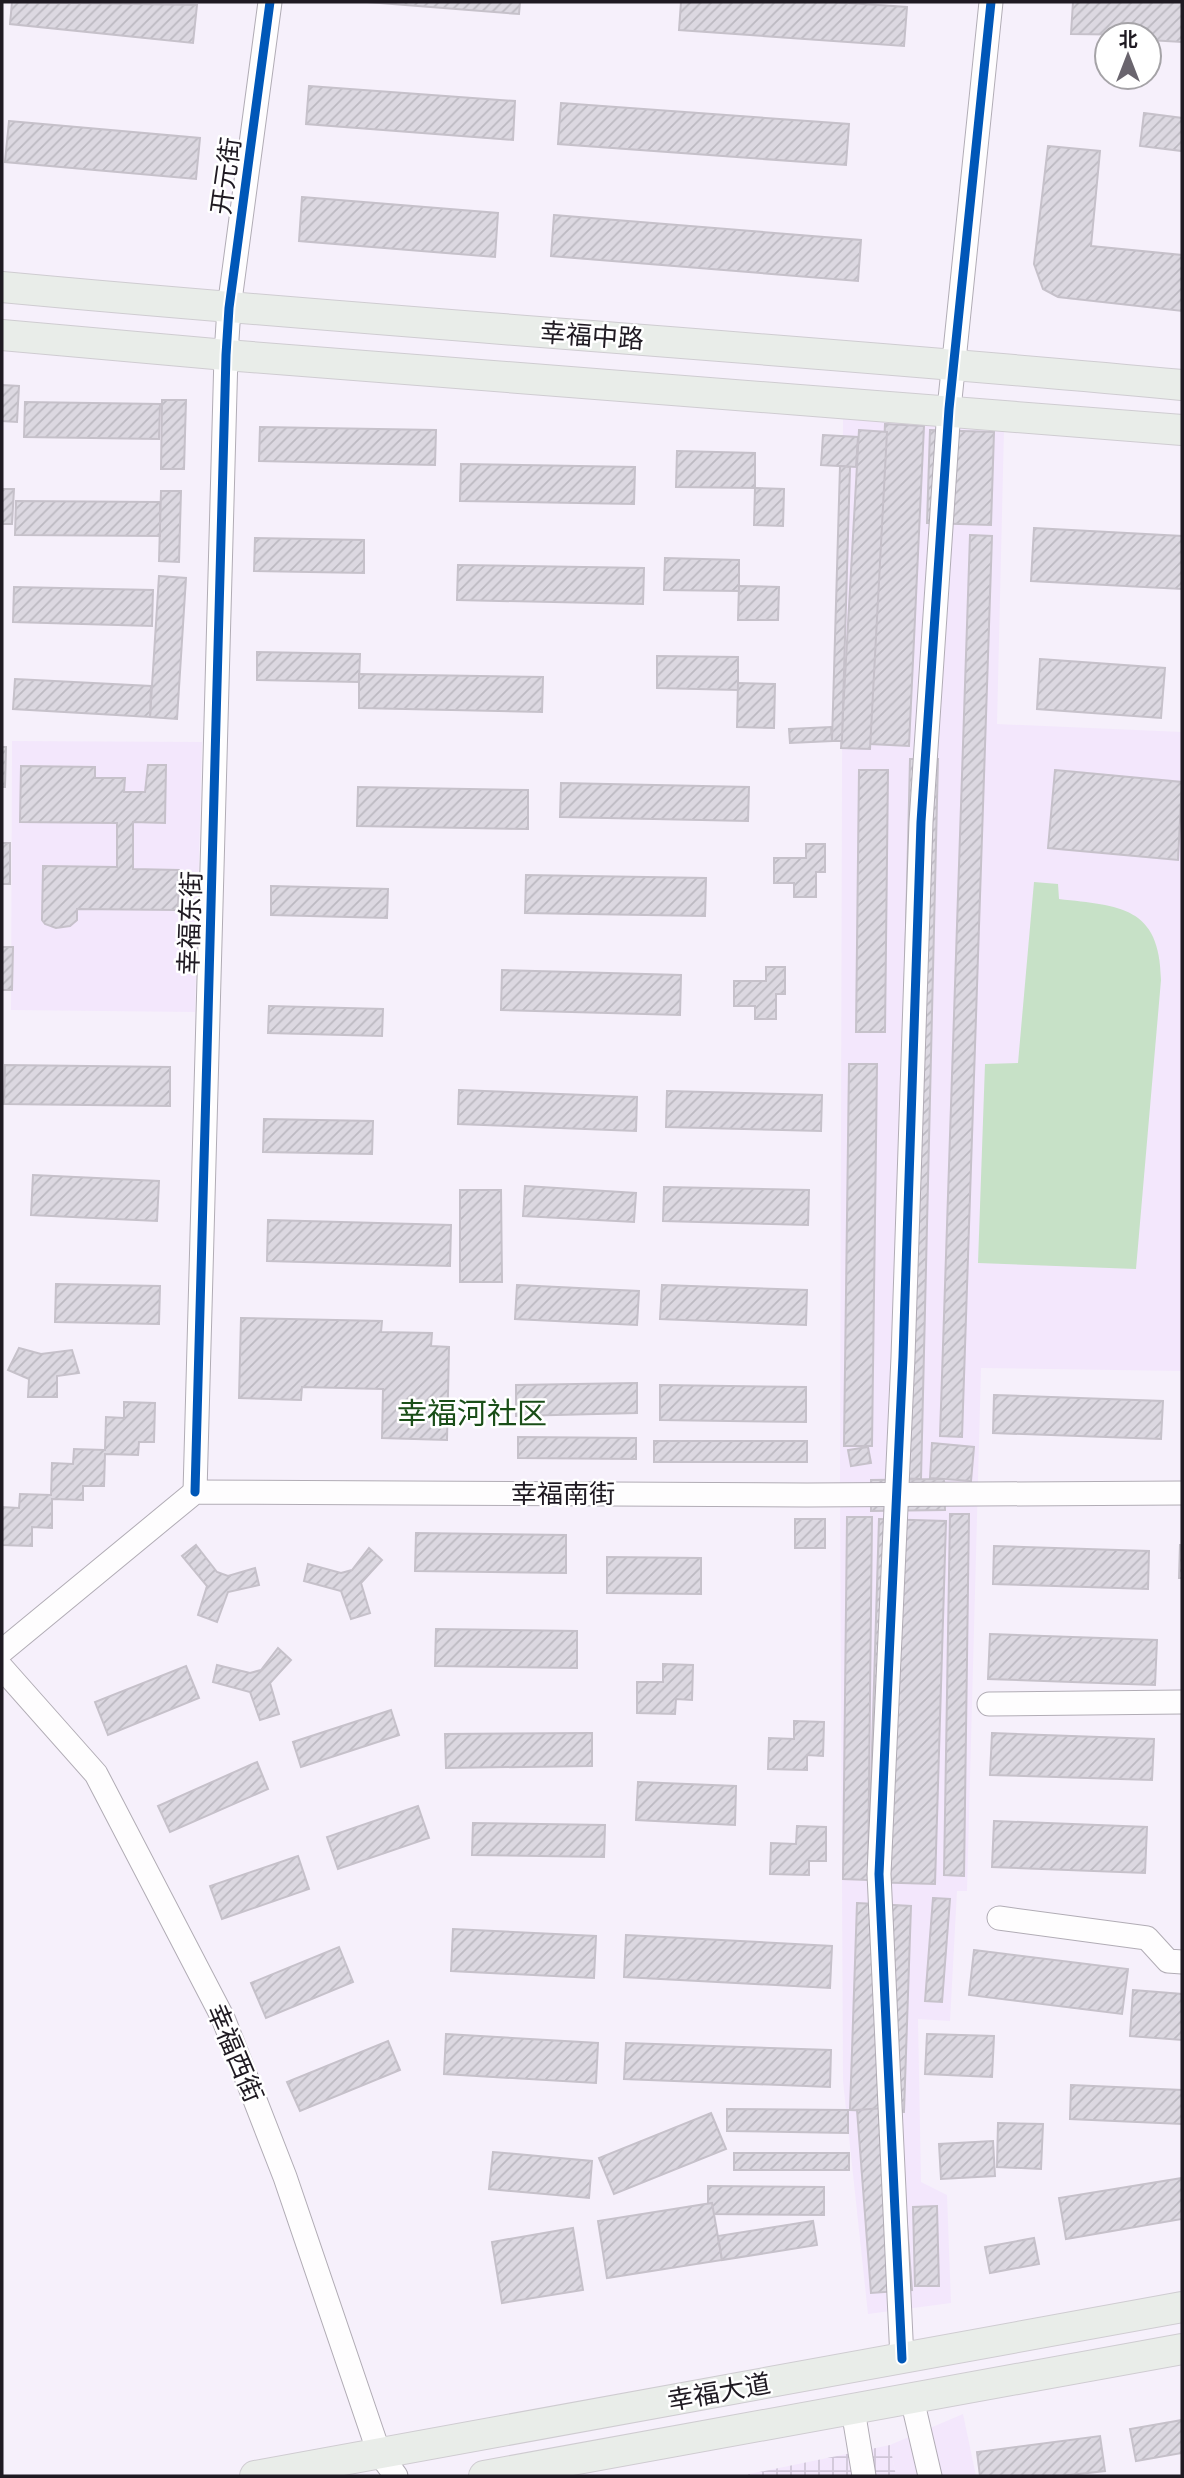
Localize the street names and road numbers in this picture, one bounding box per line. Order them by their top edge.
street label: 开元街 [205,135,247,217]
street label: 幸福中路 [539,316,645,356]
street label: 幸福东街 [172,870,208,976]
street label: 幸福南街 [511,1478,615,1510]
street label: 幸福西街 [200,1999,270,2107]
street label: 幸福大道 [665,2367,773,2417]

